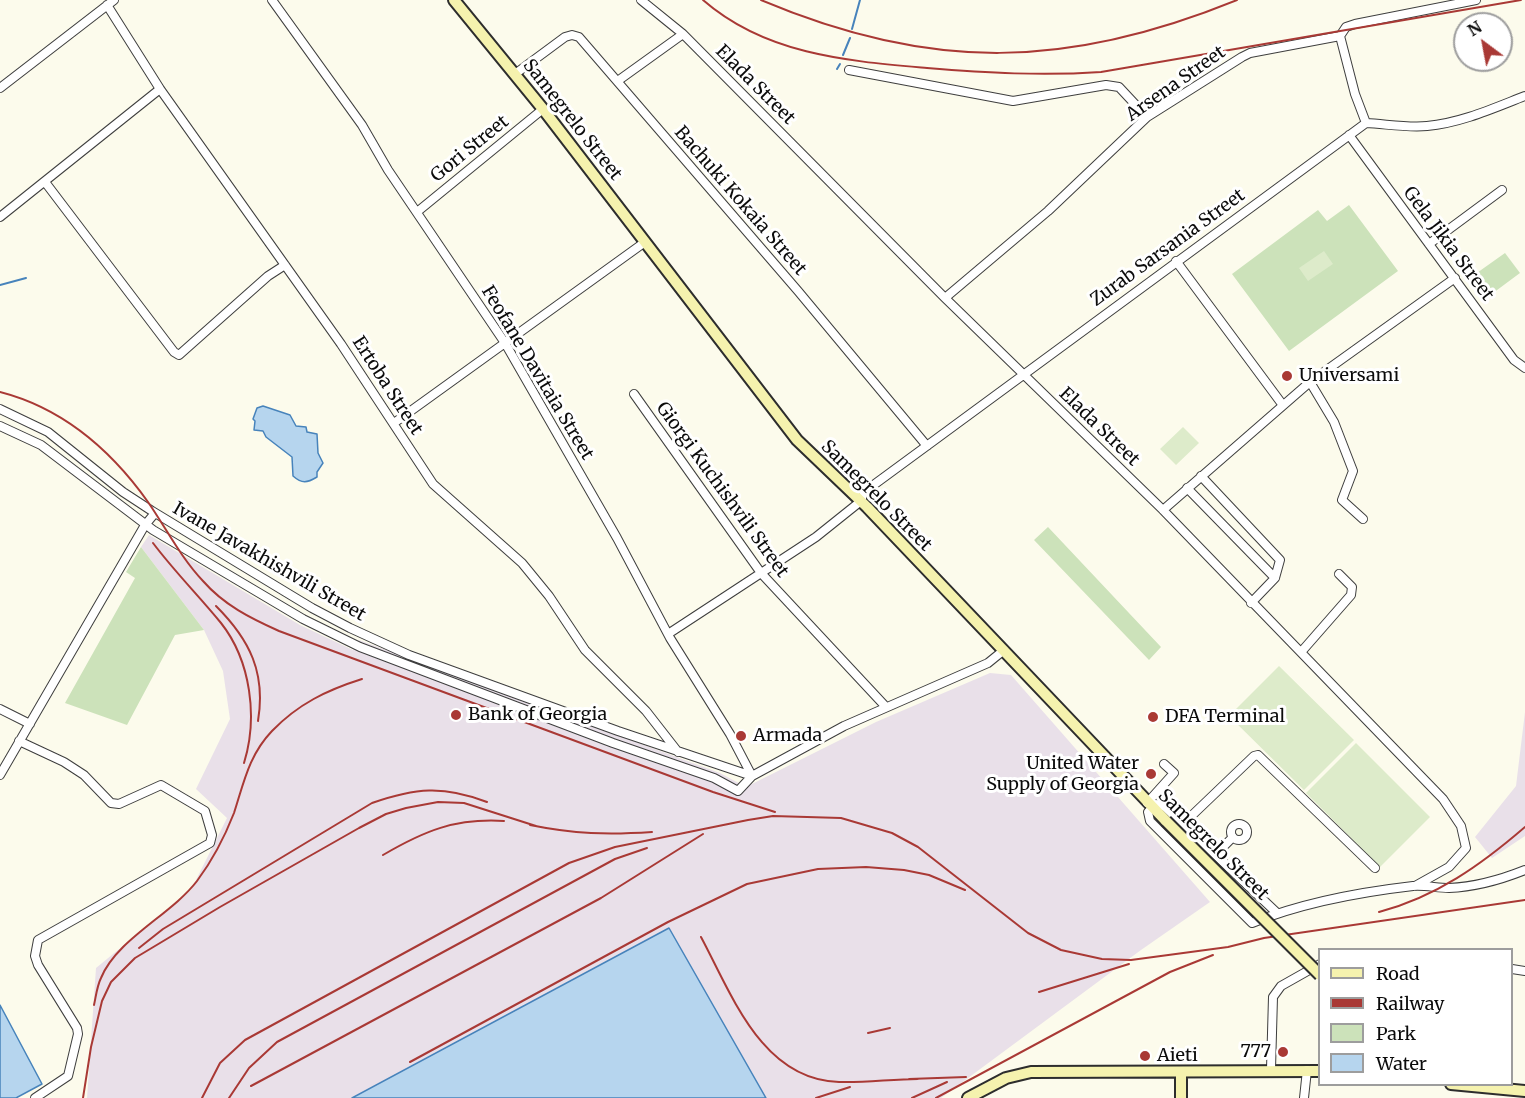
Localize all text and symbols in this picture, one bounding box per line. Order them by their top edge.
north arrow [1453,12,1513,72]
text: N [1464,17,1485,40]
street label: Elada Street [711,41,799,129]
street label: Arsena Street [1122,42,1230,126]
street label: Samegrelo Street [518,55,626,185]
street label: Gori Street [427,111,513,187]
street label: Bachuki Kokaia Street [669,122,811,280]
street label: Gela Jikia Street [1398,183,1498,305]
street label: Zurab Sarsania Street [1087,185,1249,311]
street label: Feofane Davitaia Street [476,282,598,464]
street label: Ertoba Street [347,333,427,439]
place label: Universami [1299,365,1399,387]
marker: Universami [1280,369,1294,383]
street label: Elada Street [1054,383,1144,471]
street label: Giorgi Kuchishvili Street [651,398,793,582]
street label: Samegrelo Street [816,436,936,556]
street label: Ivane Javakhishvili Street [169,498,369,626]
place label: Bank of Georgia [468,704,607,726]
place label: DFA Terminal [1165,706,1285,728]
marker: Bank of Georgia [449,708,463,722]
marker: DFA Terminal [1146,710,1160,724]
place label: Armada [753,725,822,747]
marker: Armada [734,729,748,743]
place label: United Water Supply of Georgia [986,753,1139,795]
marker: United Water Supply of Georgia [1144,767,1158,781]
street label: Samegrelo Street [1153,785,1273,905]
legend [1318,948,1513,1086]
text: Road [1376,962,1420,985]
text: Railway [1376,992,1444,1015]
text: Park [1376,1022,1416,1045]
place label: 777 [1240,1041,1271,1063]
place label: Aieti [1157,1045,1198,1067]
marker: 777 [1276,1045,1290,1059]
marker: Aieti [1138,1049,1152,1063]
text: Water [1376,1052,1427,1075]

